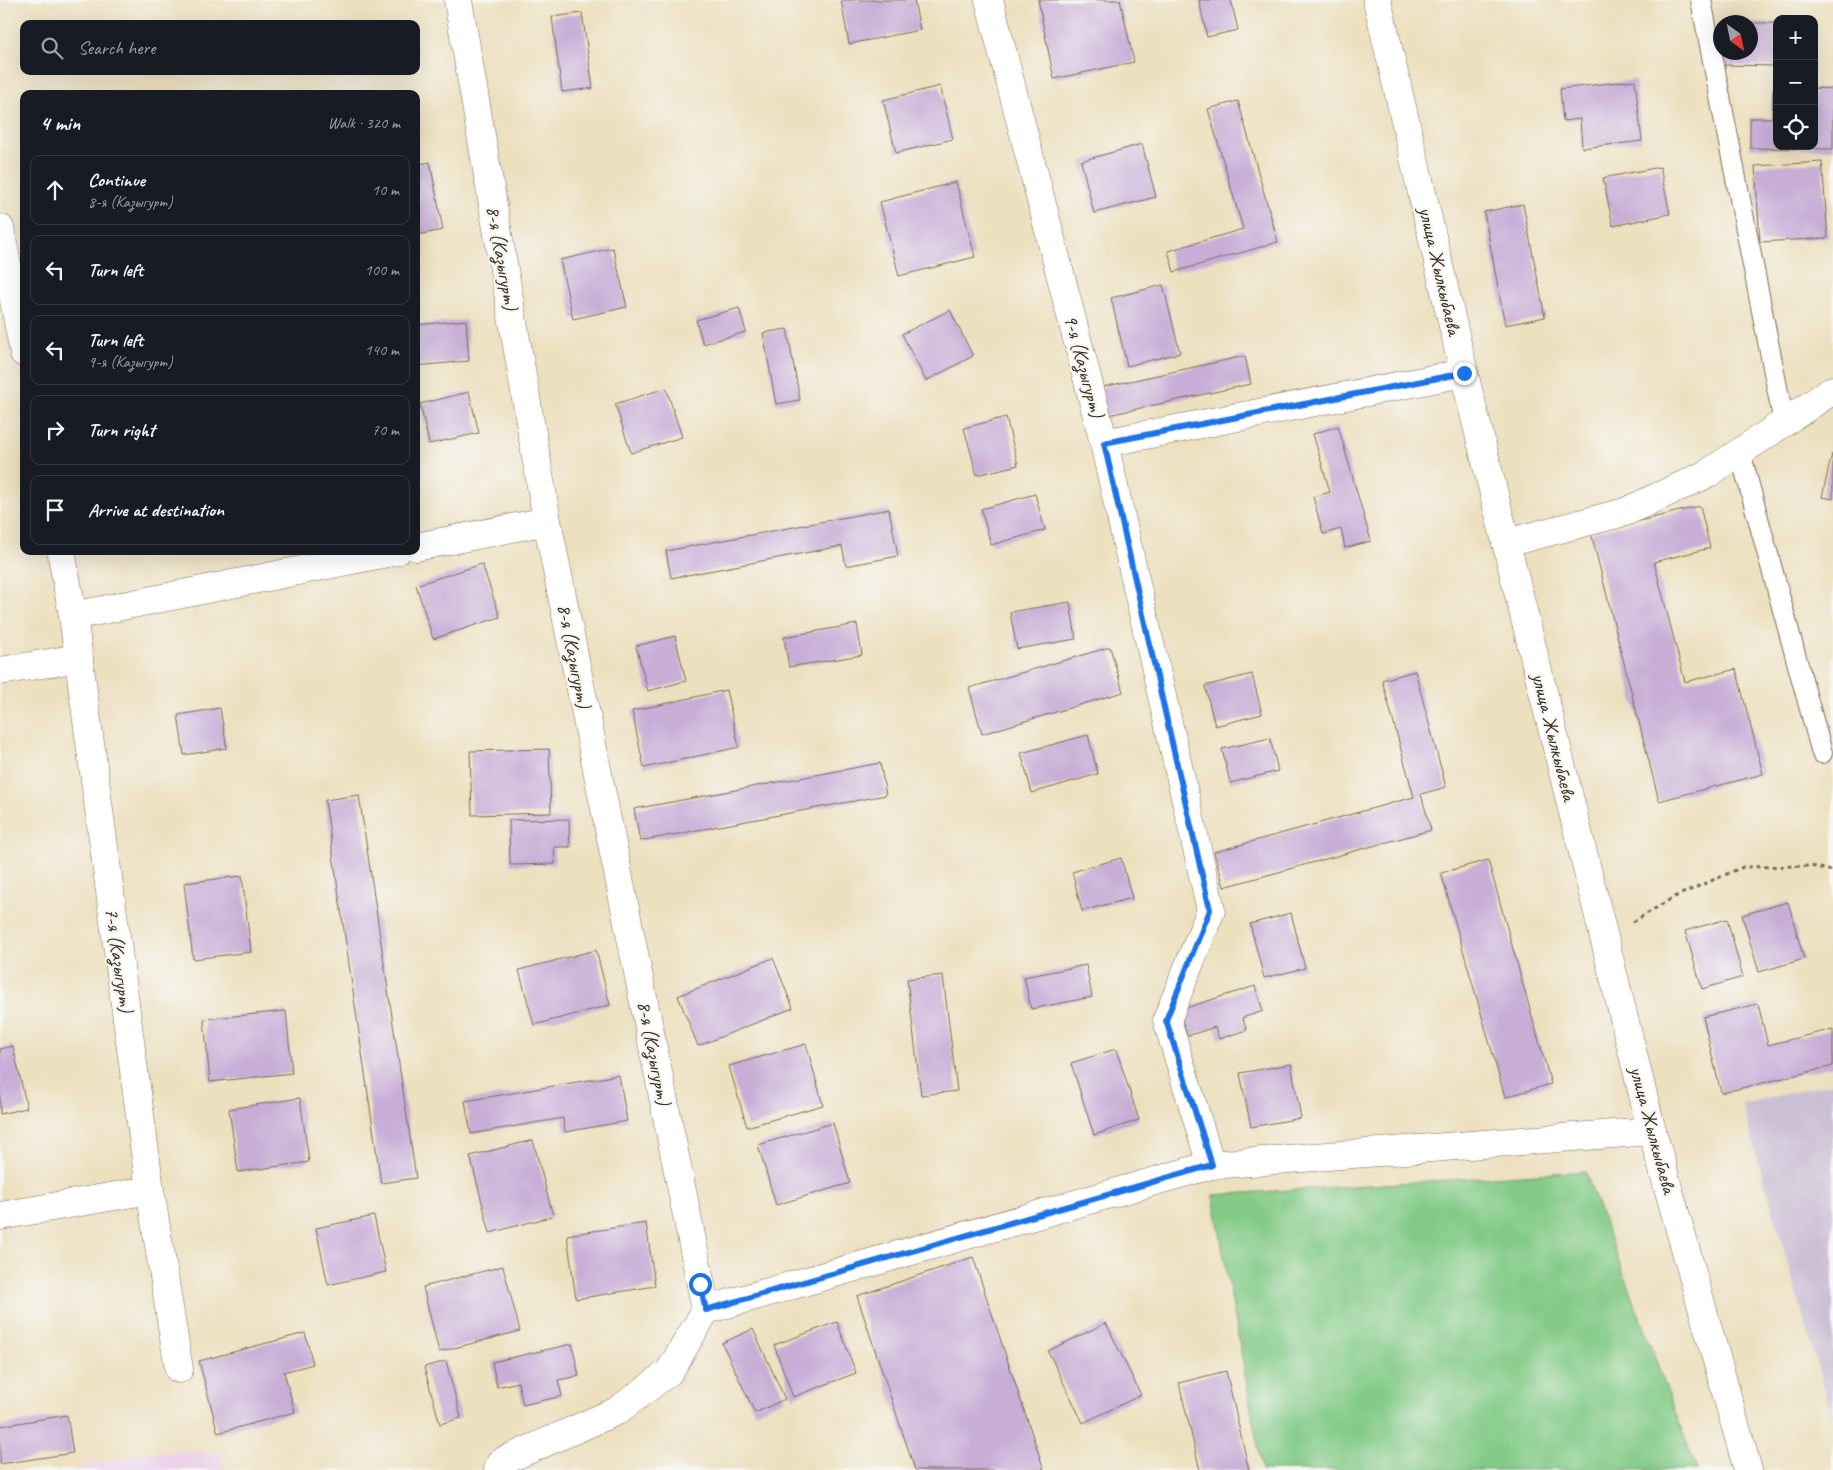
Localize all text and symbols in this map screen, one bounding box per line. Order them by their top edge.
north arrow [1713,15,1758,60]
map controls [1773,15,1818,150]
button: + [1773,15,1818,60]
search box [20,20,420,75]
icon: search [38,34,66,62]
text: Search here [78,36,155,60]
button: − [1773,60,1818,105]
button: locate [1773,105,1818,150]
text: 4 min [40,110,80,136]
text: Walk · 320 m [328,113,400,133]
text: Continue [88,168,145,192]
icon: ahead [41,176,69,204]
text: 10 m [372,180,399,200]
text: 8-я (Казыгурт) [88,192,172,212]
street label: 8-я (Казыгурт) [480,204,524,314]
street label: улица Жылкыбаева [1413,204,1467,339]
icon: left [41,256,69,284]
text: Turn left [88,258,143,282]
text: 100 m [365,260,399,280]
street label: 9-я (Казыгурт) [1057,312,1110,422]
text: Turn left [88,328,143,352]
icon: left [41,336,69,364]
text: 140 m [365,340,399,360]
text: 9-я (Казыгурт) [88,352,172,372]
route end [1453,362,1476,385]
icon: right [41,416,69,444]
text: Turn right [88,418,155,442]
text: 70 m [372,420,399,440]
icon: arrive [41,496,69,524]
text: Arrive at destination [88,498,224,522]
street label: 8-я (Казыгурт) [551,602,597,712]
street label: улица Жылкыбаева [1526,670,1582,805]
street label: 7-я (Казыгурт) [98,906,139,1016]
street label: 8-я (Казыгурт) [631,999,677,1109]
street label: улица Жылкыбаева [1624,1063,1682,1198]
route start [689,1273,712,1296]

